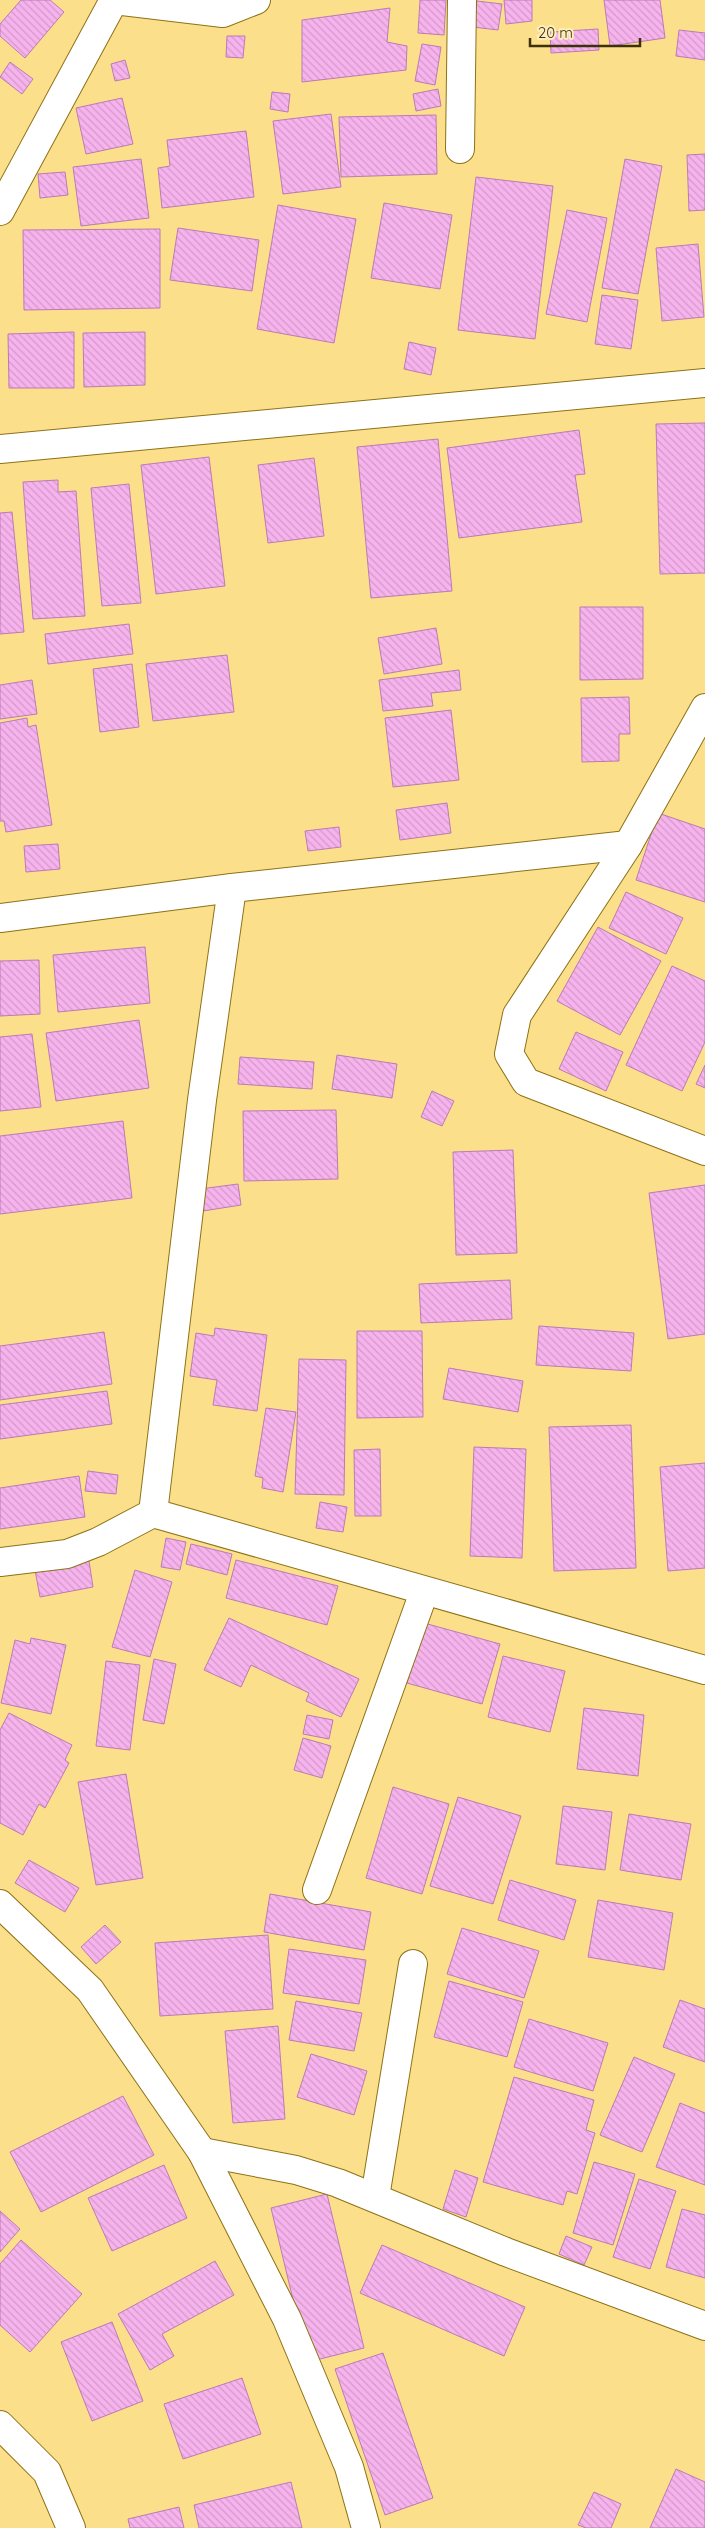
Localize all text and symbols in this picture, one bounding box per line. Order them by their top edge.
scale bar [530,15,640,47]
text: 20 m [538,23,573,42]

